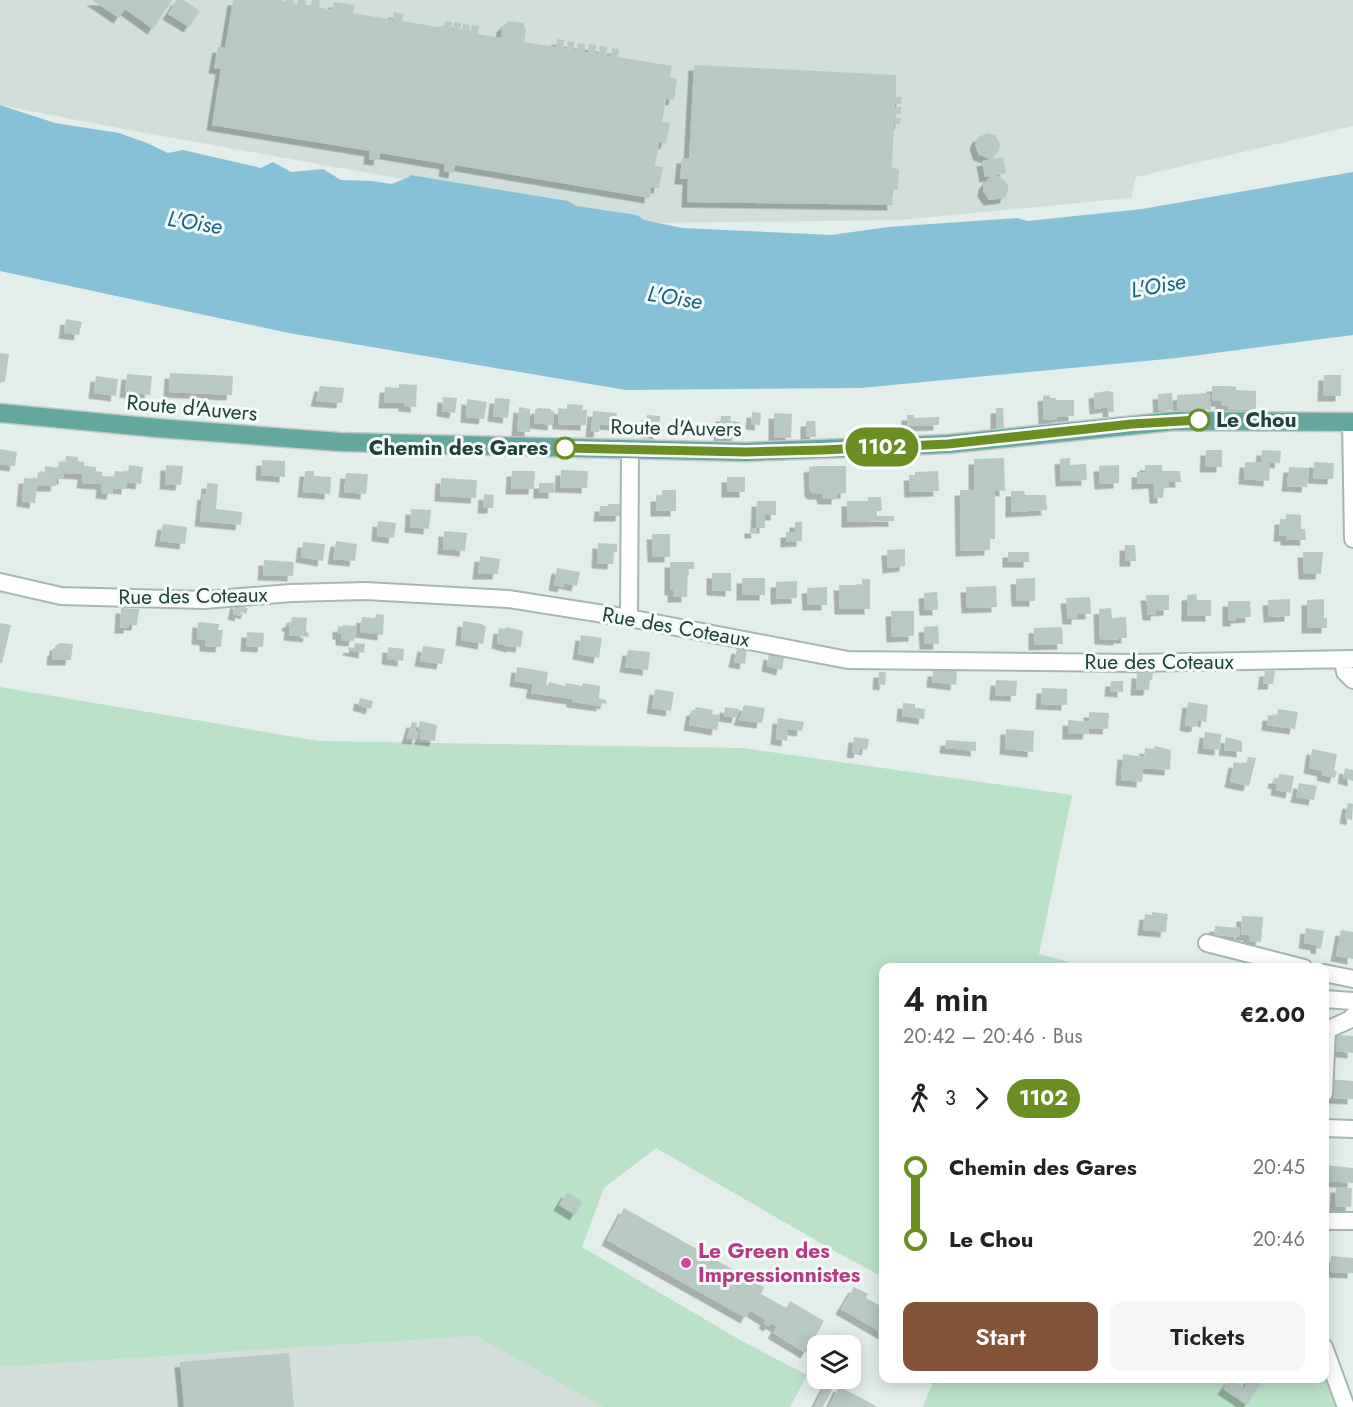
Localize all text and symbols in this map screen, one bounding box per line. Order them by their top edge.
water label: L'Oise [165,202,225,242]
water label: L'Oise [1128,264,1188,306]
water label: L'Oise [645,277,705,317]
street label: Route d'Auvers [125,387,259,429]
place label: Le Chou [1216,405,1297,435]
marker: Le Chou [1188,409,1210,431]
street label: Route d'Auvers [610,412,742,444]
line badge: 1102 [840,428,924,466]
text: 1102 [857,432,907,462]
place label: Chemin des Gares [369,433,548,463]
marker: Chemin des Gares [554,437,576,459]
street label: Rue des Coteaux [118,580,268,612]
street label: Rue des Coteaux [600,599,752,655]
street label: Rue des Coteaux [1084,647,1234,677]
text: 4 min [903,976,989,1023]
text: €2.00 [1240,998,1305,1030]
text: 20:42 – 20:46 · Bus [903,1022,1083,1051]
icon: walk [903,1082,936,1115]
icon: forward [965,1082,998,1115]
text: 1102 [1019,1083,1068,1113]
text: 3 [945,1084,956,1113]
text: Chemin des Gares [949,1151,1137,1183]
text: 20:45 [1253,1153,1305,1182]
text: Le Chou [949,1223,1033,1255]
text: 20:46 [1252,1225,1305,1254]
place label: Le Green des Impressionnistes [698,1236,861,1290]
marker: Le Green des Impressionnistes [679,1256,693,1270]
button: Start [903,1302,1098,1371]
button: Tickets [1110,1302,1305,1371]
map controls [807,1335,861,1389]
button: layers [807,1335,861,1389]

